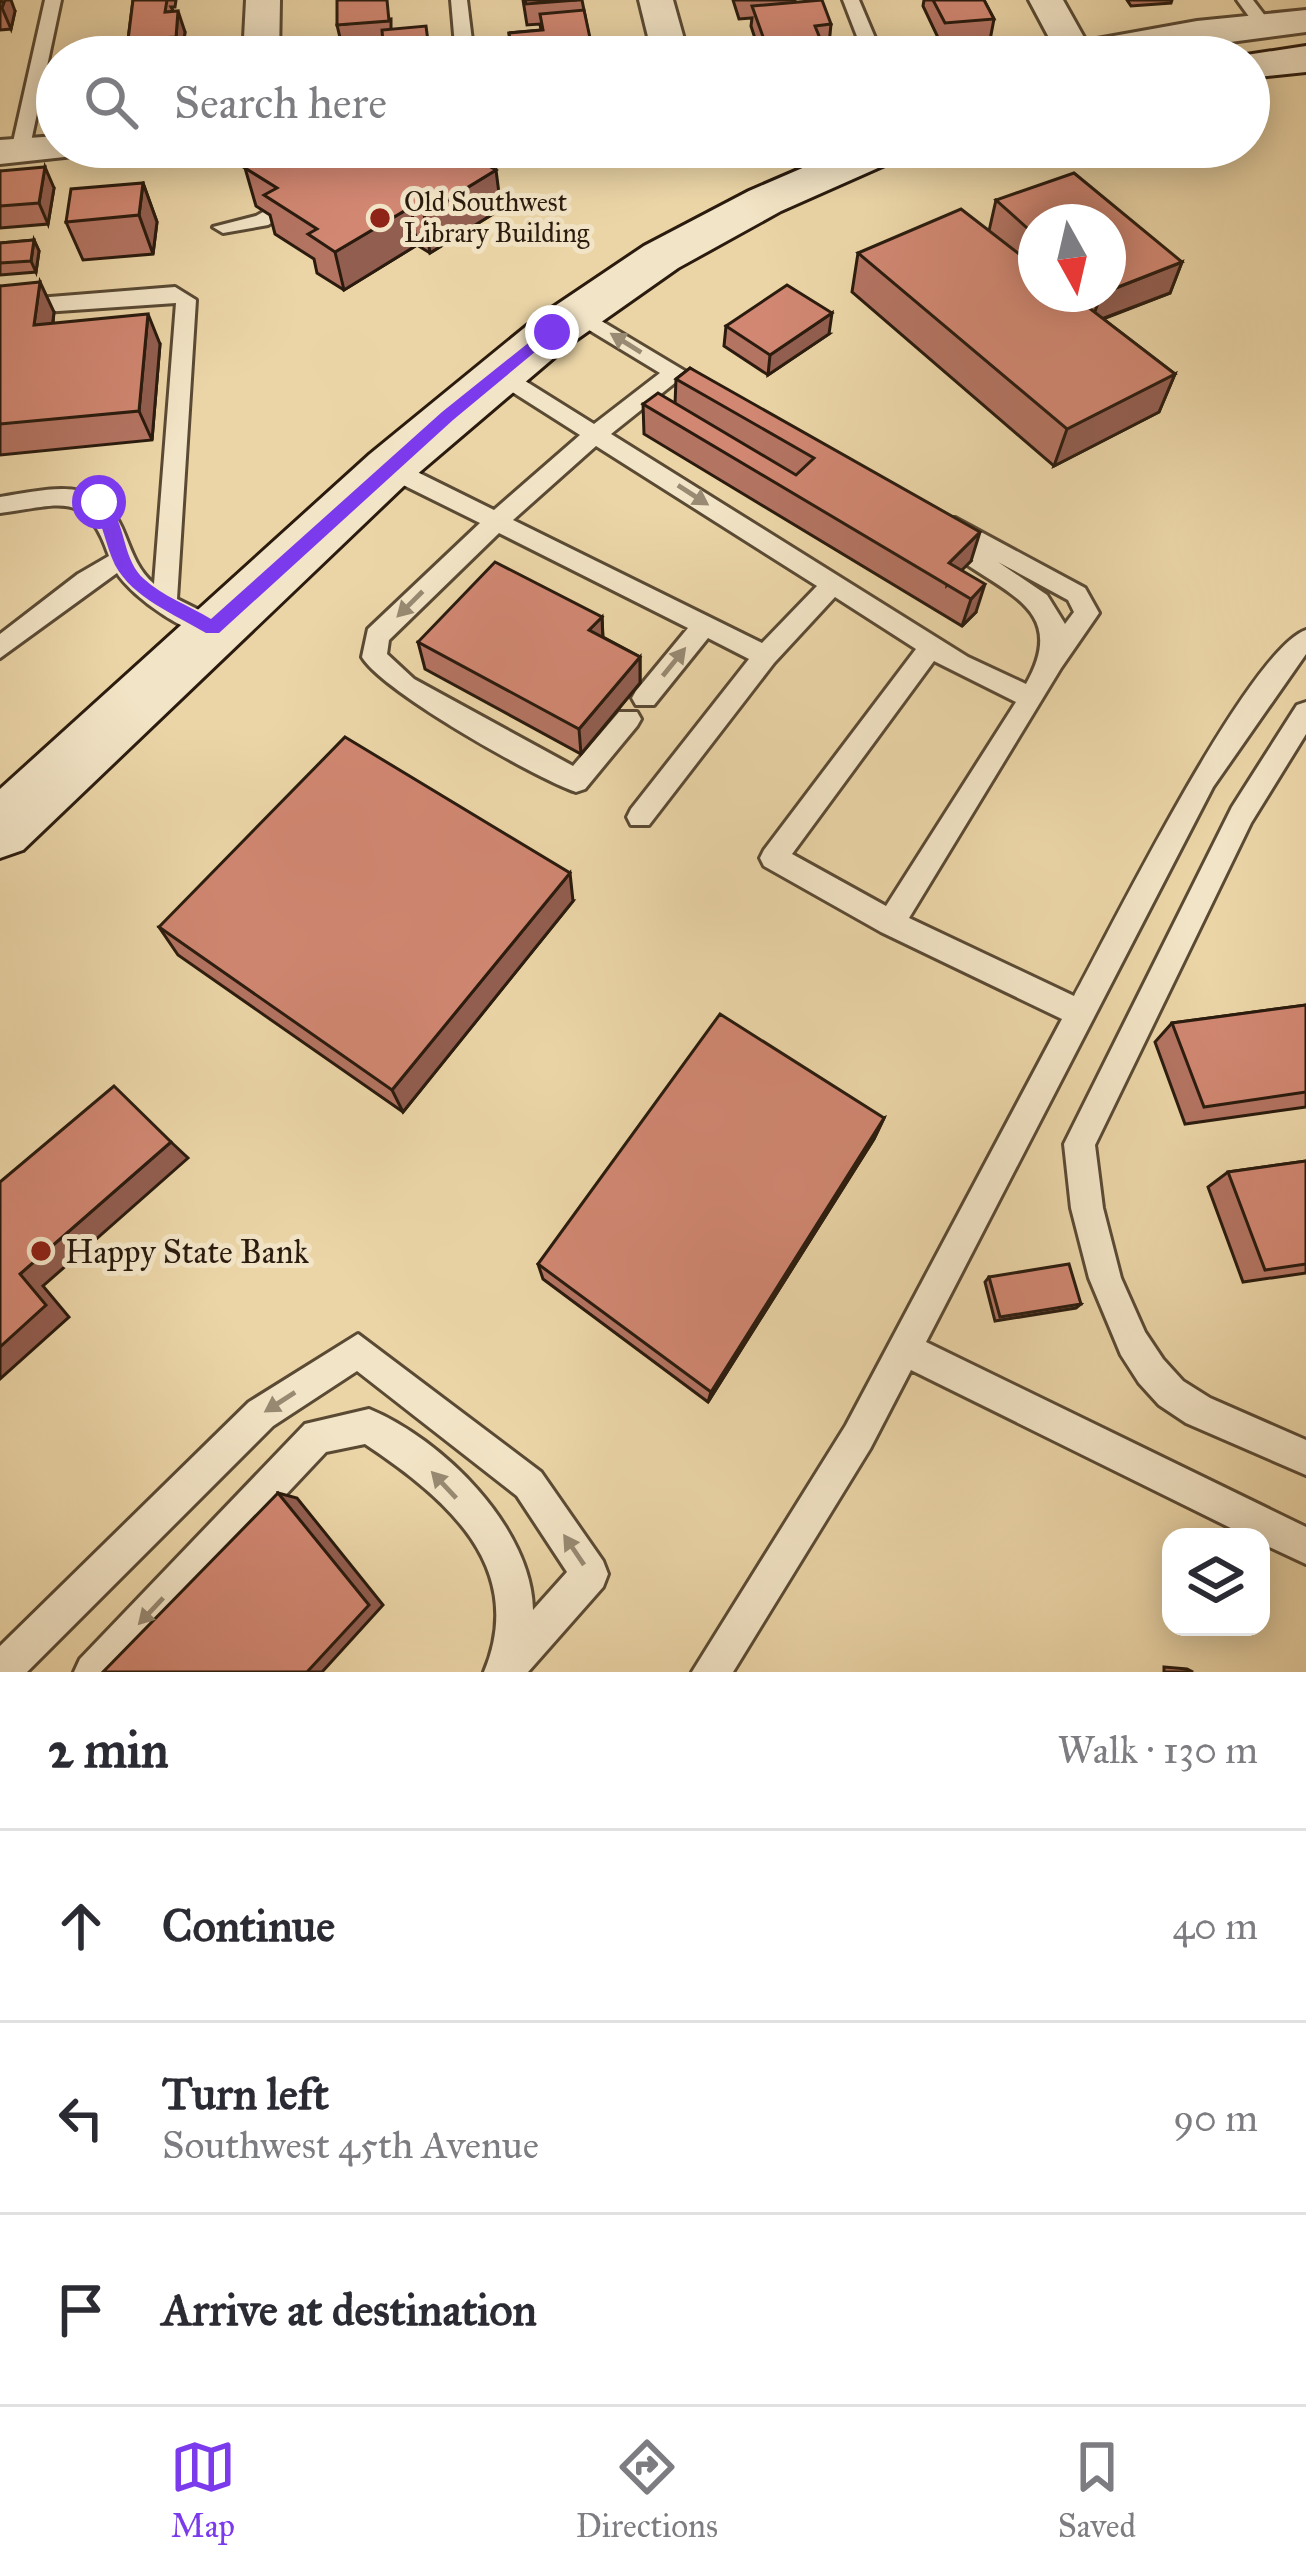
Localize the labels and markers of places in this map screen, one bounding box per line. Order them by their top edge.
place label: Old Southwest Library Building [404,185,590,250]
marker: Old Southwest Library Building [367,205,393,231]
place label: Happy State Bank [65,1232,310,1272]
marker: Happy State Bank [28,1238,54,1264]

